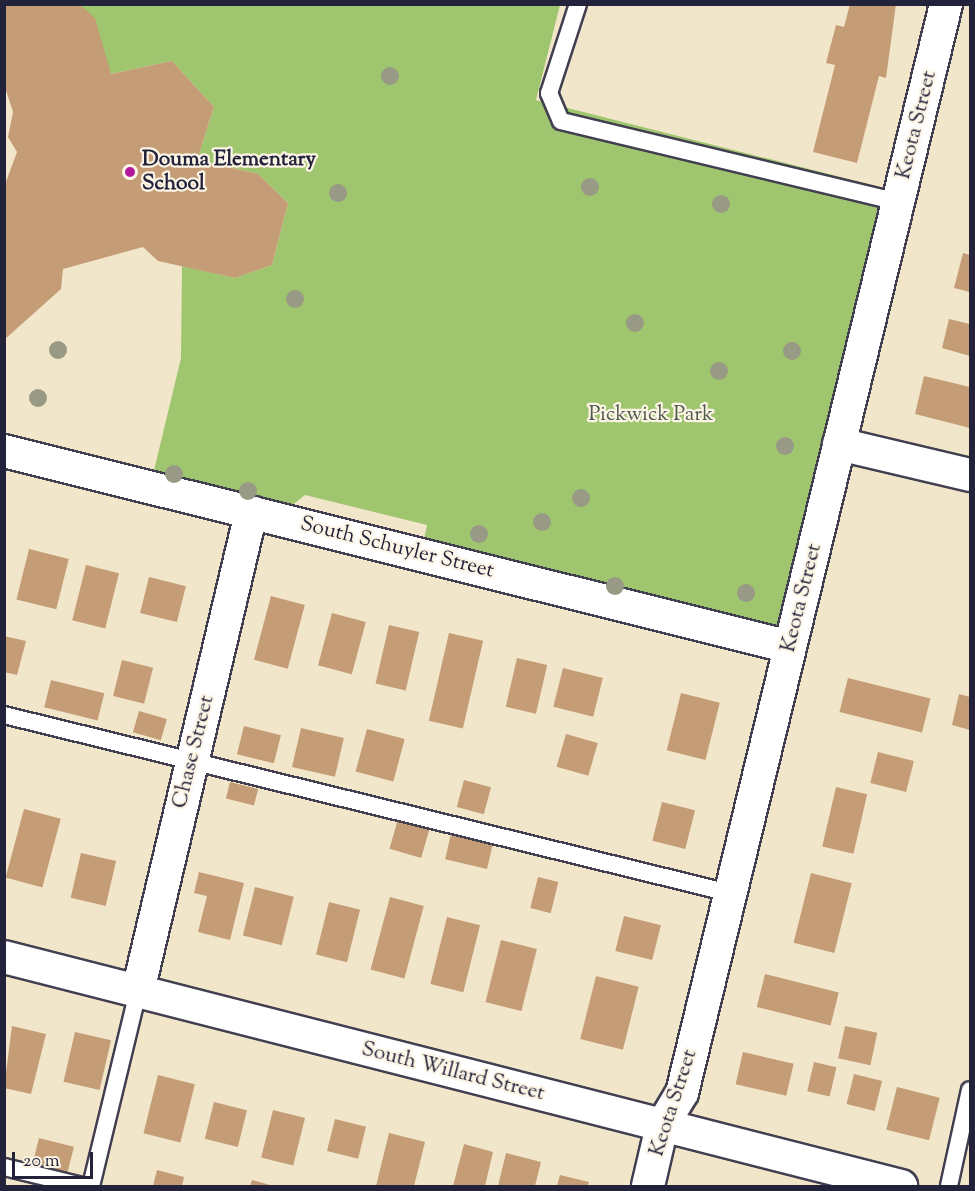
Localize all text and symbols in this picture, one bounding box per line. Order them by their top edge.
street label: Keota Street [891,68,943,182]
place label: Douma Elementary School [142,147,316,197]
marker: Douma Elementary School [123,165,137,179]
park label: Pickwick Park [589,402,713,428]
street label: South Schuyler Street [298,512,496,584]
street label: Keota Street [776,541,828,655]
street label: Chase Street [168,693,220,811]
street label: South Willard Street [359,1037,547,1107]
street label: Keota Street [645,1046,703,1160]
scale bar [15,1140,96,1178]
text: 20 m [23,1149,60,1175]

